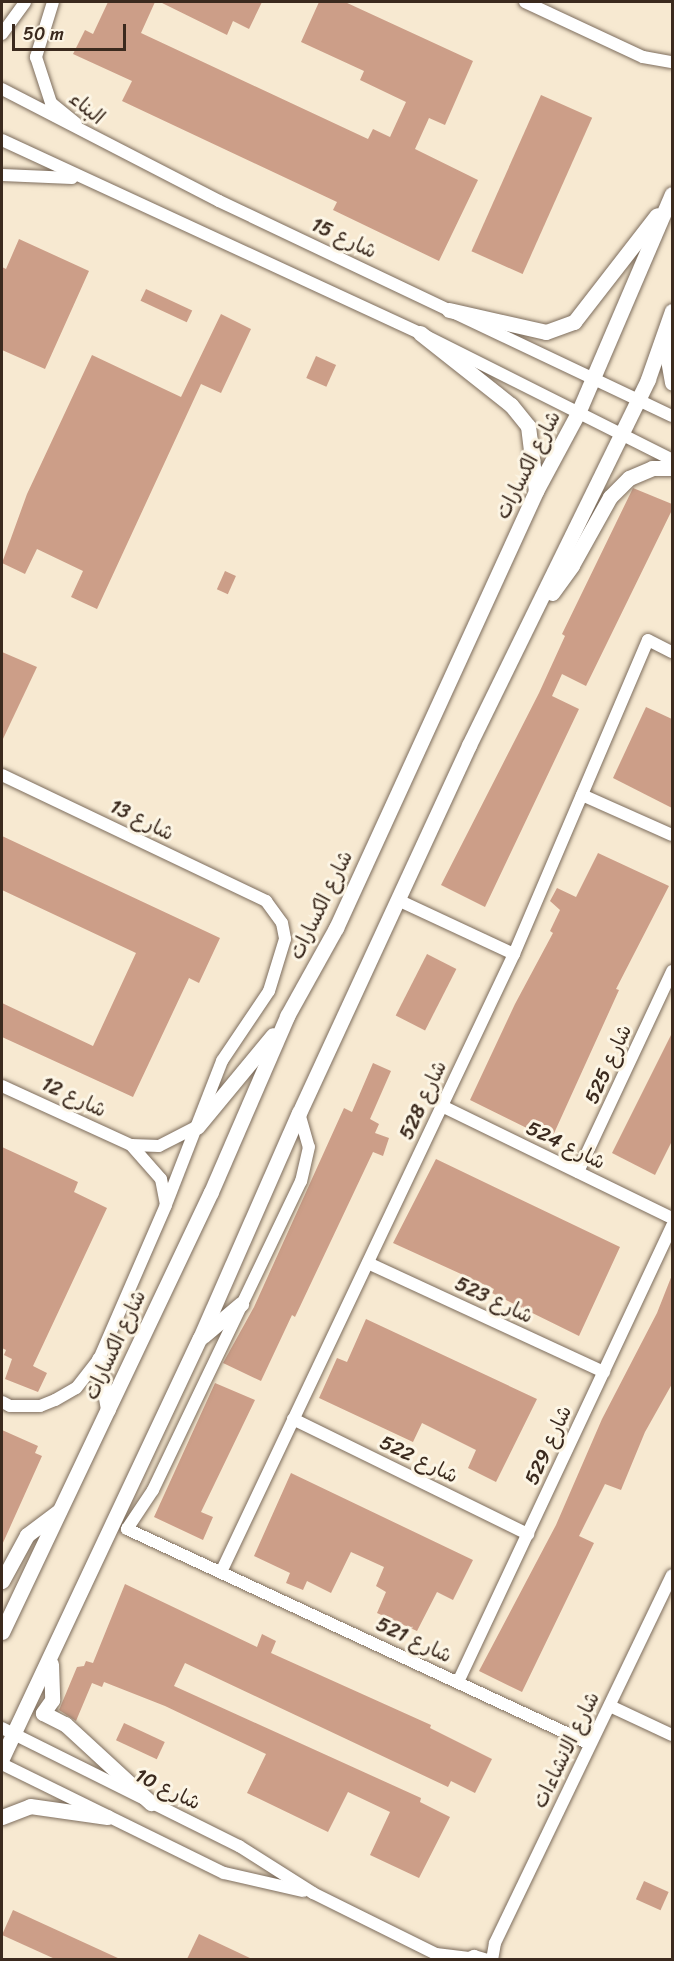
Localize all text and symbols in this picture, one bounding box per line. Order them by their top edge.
scale bar [15,12,129,50]
text: 50 m [23,18,64,50]
street label: البناء [64,86,110,130]
street label: شارع 15 [308,212,380,264]
street label: شارع الكسارات [490,407,566,523]
street label: شارع 13 [106,794,178,846]
street label: شارع الكسارات [284,847,358,963]
street label: شارع 525 [579,1021,637,1107]
street label: شارع 528 [394,1057,452,1143]
street label: شارع 12 [38,1072,110,1122]
street label: شارع 524 [523,1116,609,1174]
street label: شارع 523 [451,1272,537,1328]
street label: شارع الكسارات [79,1286,151,1404]
street label: شارع 529 [519,1402,577,1488]
street label: شارع 522 [376,1430,462,1488]
street label: شارع 521 [372,1612,456,1668]
street label: شارع الانشاءات [528,1688,604,1812]
street label: شارع 10 [131,1763,205,1815]

